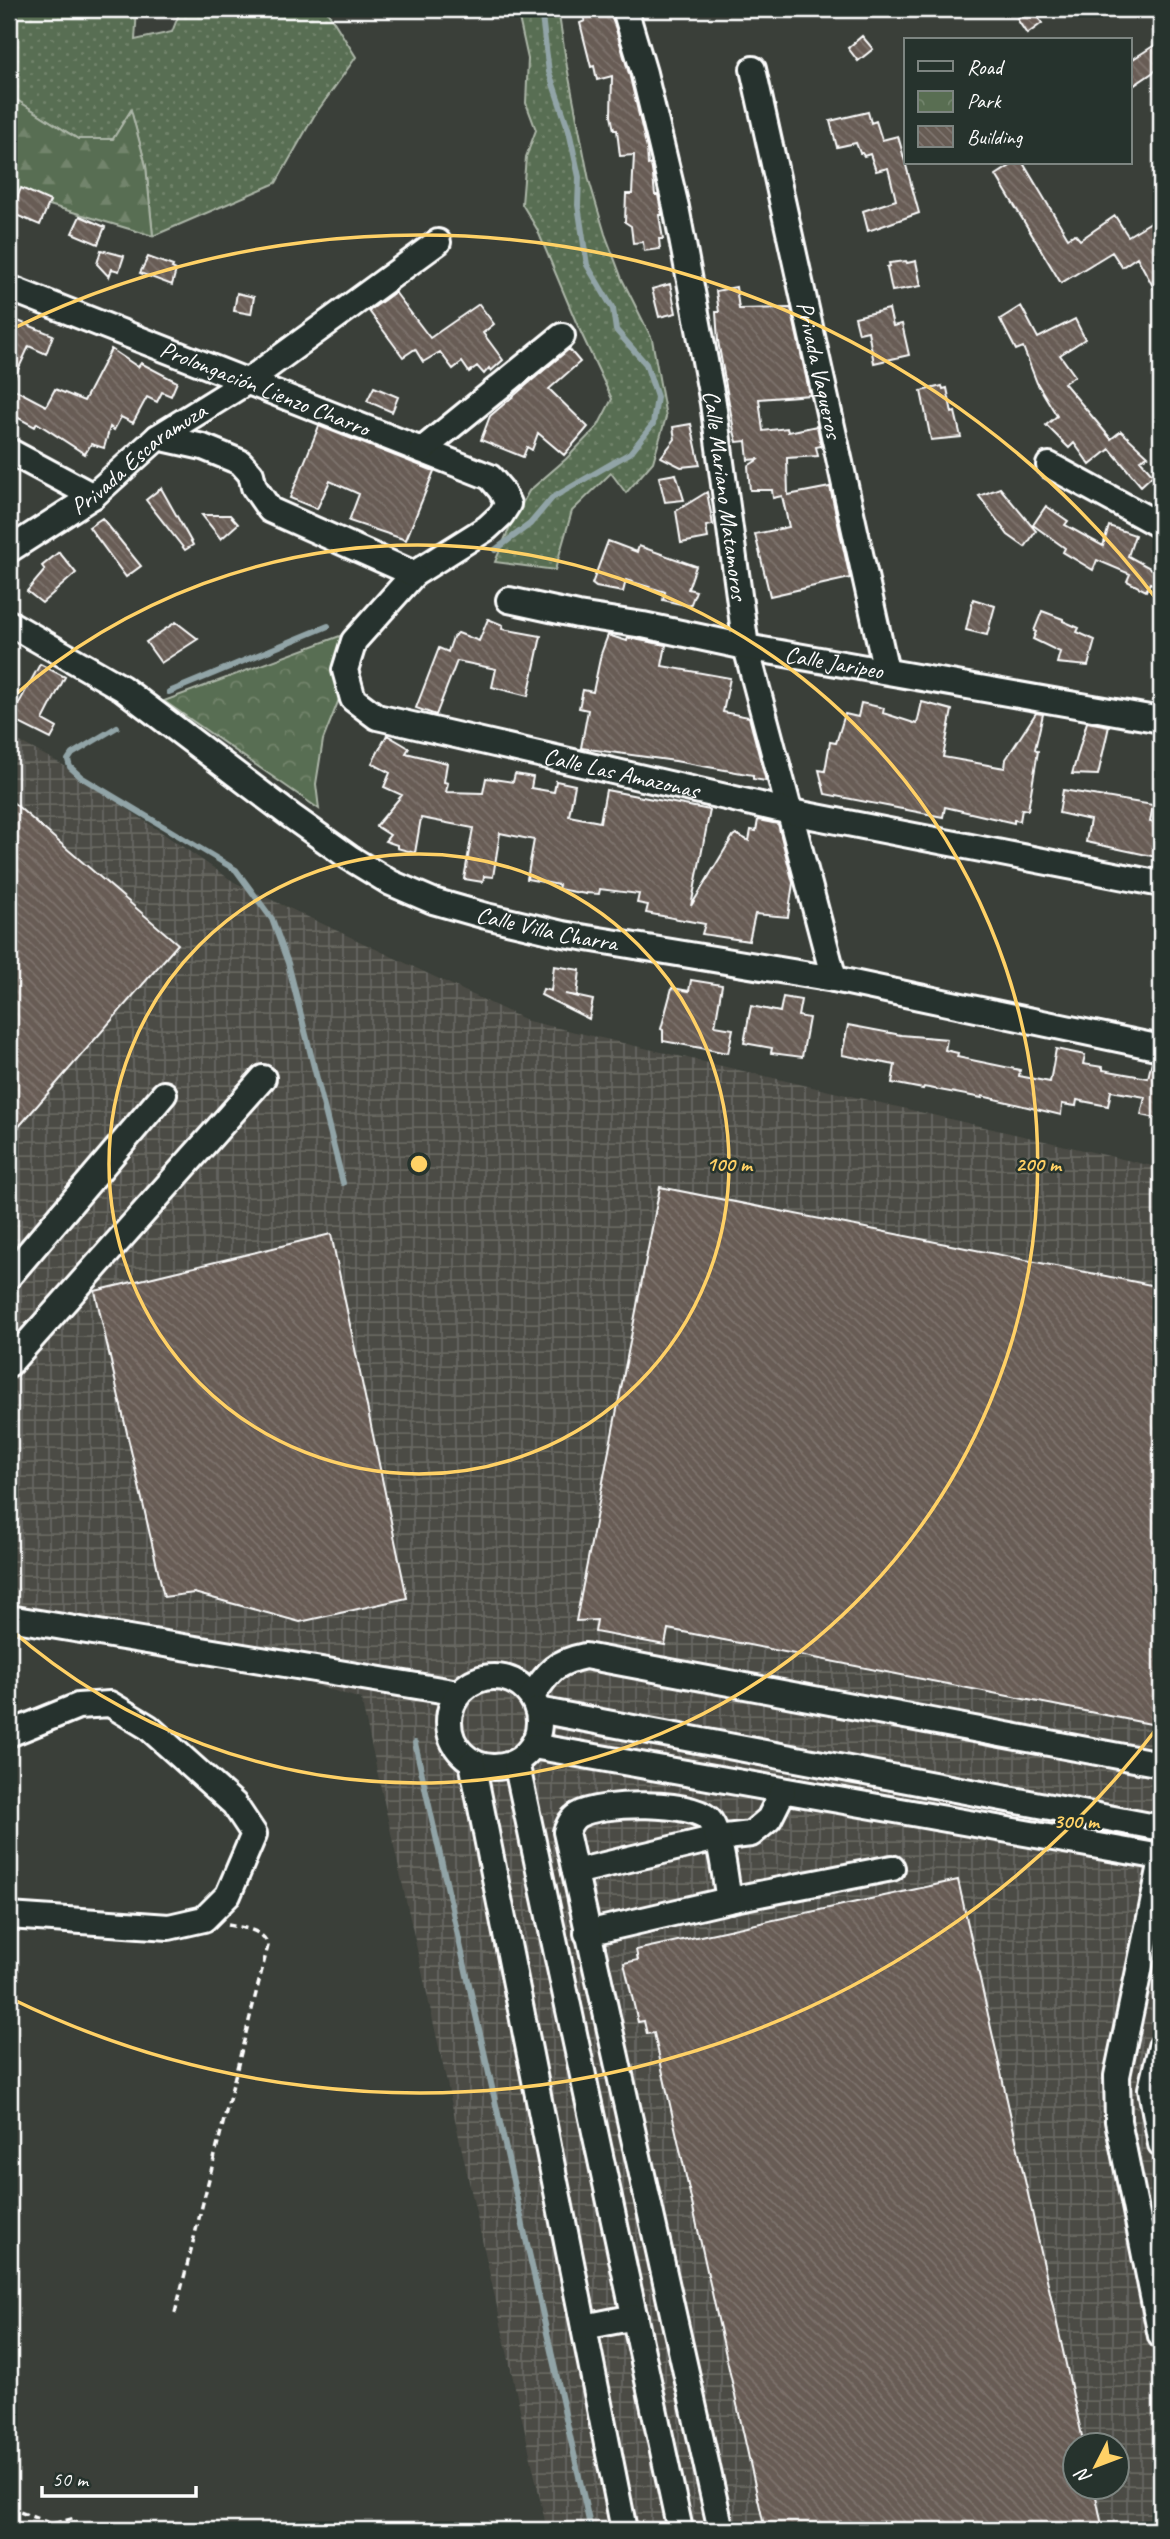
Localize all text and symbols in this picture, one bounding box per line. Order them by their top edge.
legend [904,38,1132,164]
text: Road [967,54,1006,80]
text: Park [967,88,1002,114]
text: Building [967,124,1024,150]
street label: Privada Vaqueros [790,299,849,443]
street label: Prolongación Lienzo Charro [156,334,376,444]
street label: Calle Mariano Matamoros [696,388,755,604]
street label: Privada Escaramuza [65,395,213,521]
street label: Calle Jaripeo [782,639,887,686]
street label: Calle Las Amazonas [541,741,705,806]
street label: Calle Villa Charra [473,899,622,958]
text: 100 m [706,1151,754,1177]
text: 200 m [1015,1151,1063,1177]
centre of rings [407,1152,431,1176]
text: 300 m [1053,1808,1101,1834]
north arrow [1062,2430,1132,2500]
scale bar [42,2455,196,2499]
text: N [1069,2462,1097,2489]
text: 50 m [52,2466,90,2492]

